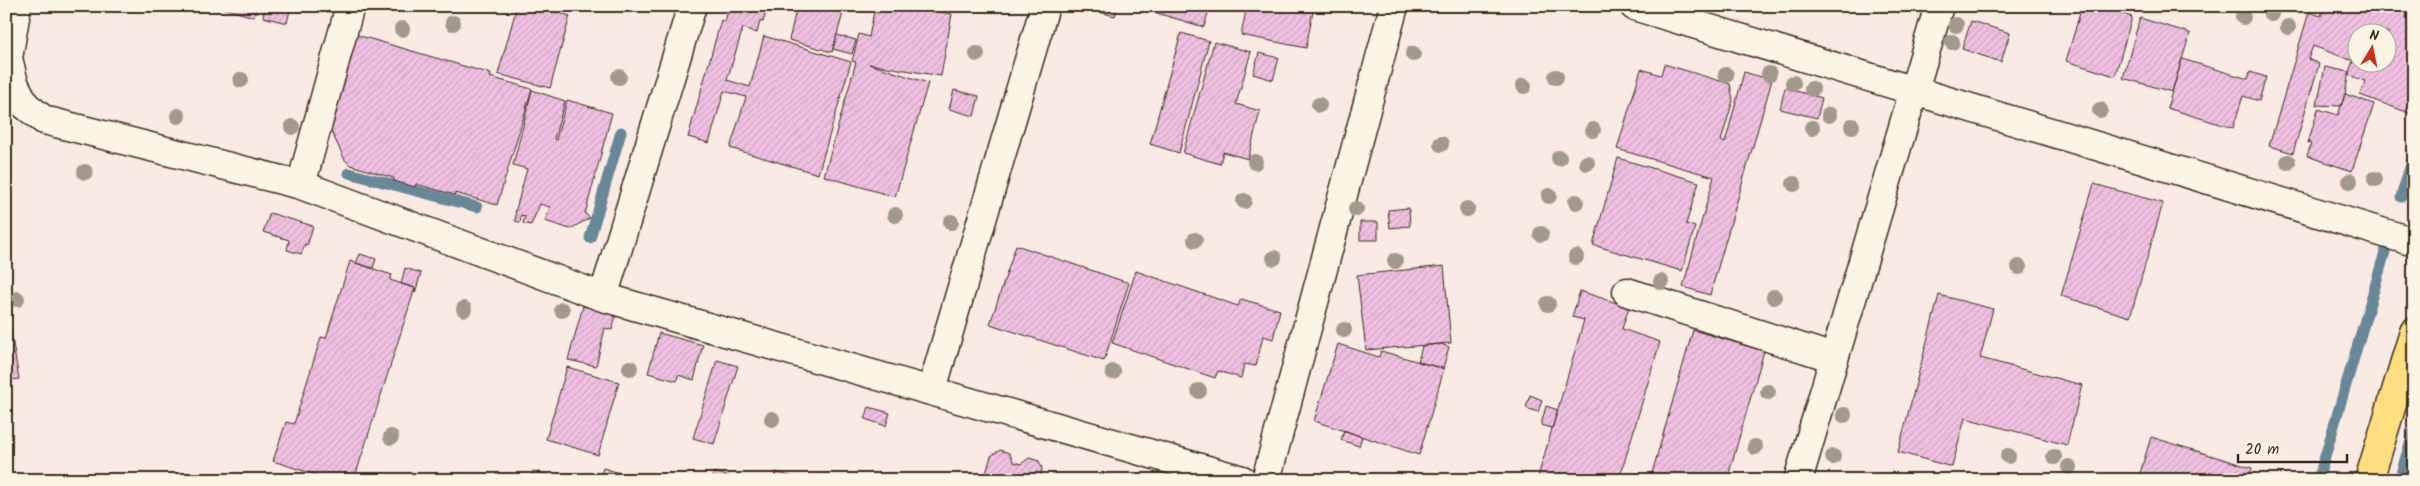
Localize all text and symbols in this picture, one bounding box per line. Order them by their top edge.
north arrow [2348,22,2398,72]
text: N [2368,25,2381,48]
scale bar [2238,431,2346,463]
text: 20 m [2245,438,2279,462]

